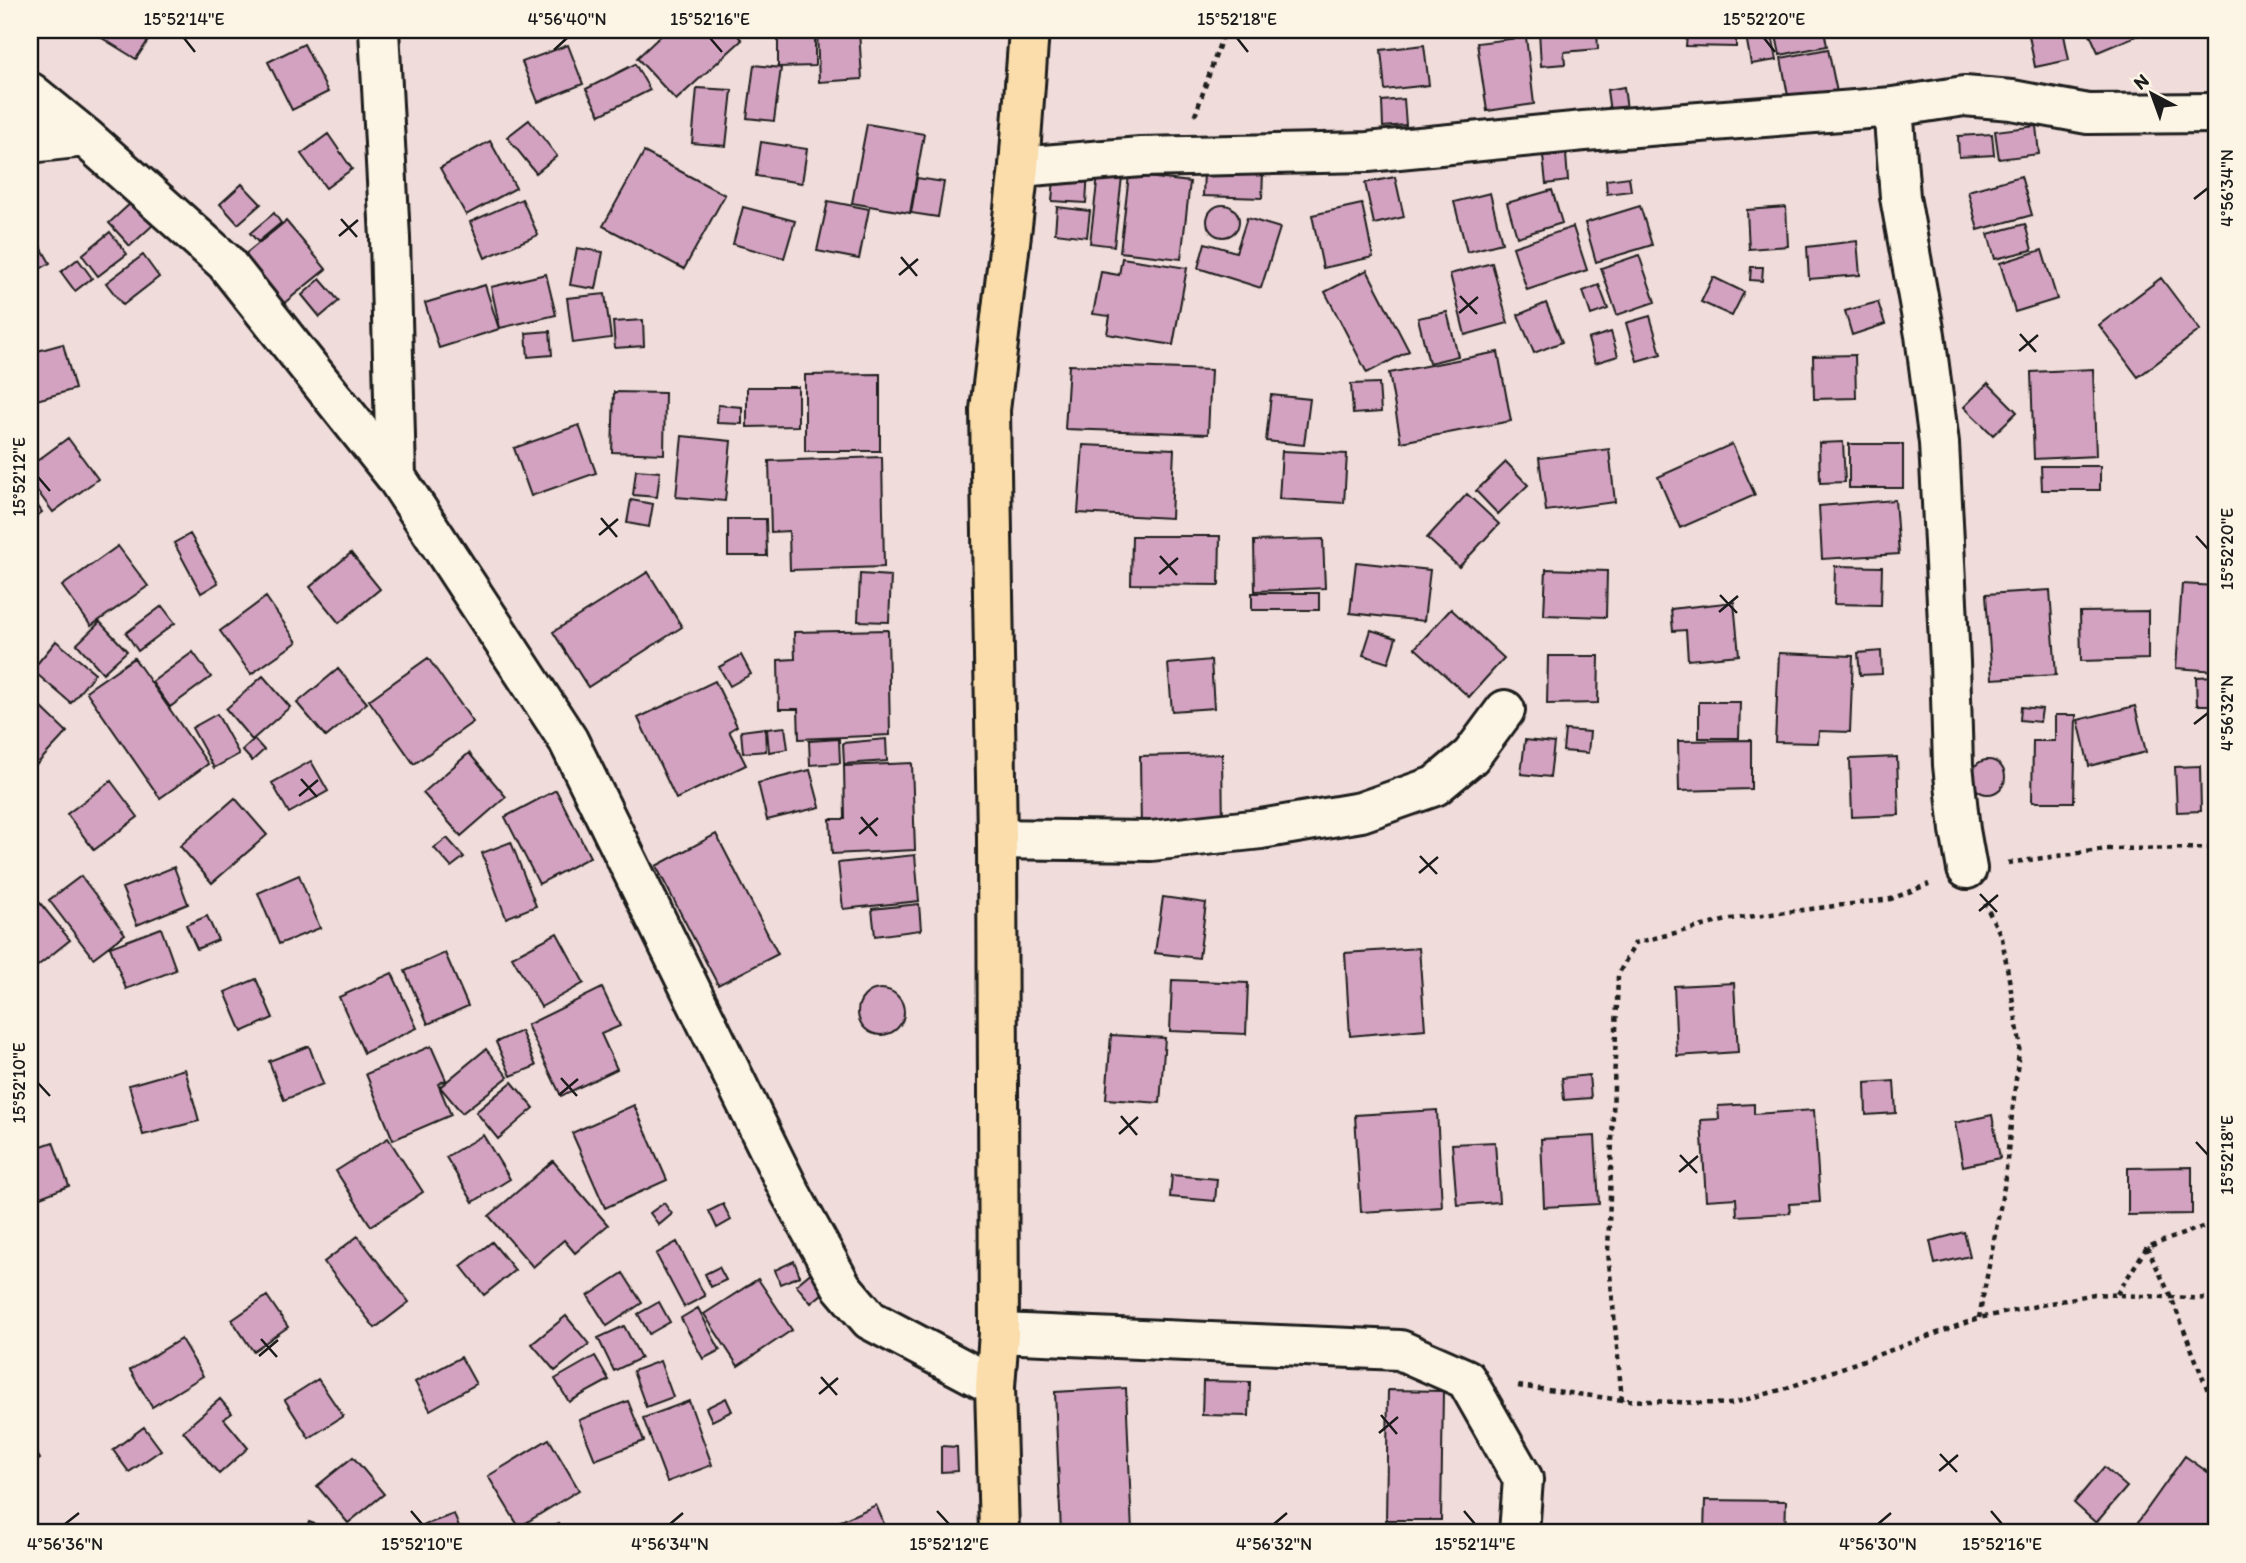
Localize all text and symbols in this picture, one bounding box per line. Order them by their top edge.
text: 15°52'14"E [143,8,225,30]
text: 4°56'40"N [527,8,607,30]
text: 15°52'16"E [670,8,750,30]
text: 15°52'18"E [1197,8,1277,30]
text: 15°52'20"E [1723,8,1805,30]
north arrow [2116,60,2186,130]
text: N [2129,69,2154,94]
text: 4°56'34"N [2216,149,2238,227]
text: 15°52'12"E [8,437,30,517]
text: 15°52'20"E [2216,508,2238,590]
text: 4°56'32"N [2216,675,2238,751]
text: 15°52'10"E [8,1042,30,1124]
text: 15°52'18"E [2216,1115,2238,1195]
text: 4°56'36"N [27,1533,103,1555]
text: 15°52'10"E [381,1533,463,1555]
text: 4°56'34"N [631,1533,709,1555]
text: 15°52'12"E [909,1533,989,1555]
text: 4°56'32"N [1236,1533,1312,1555]
text: 15°52'14"E [1434,1533,1516,1555]
text: 4°56'30"N [1839,1533,1917,1555]
text: 15°52'16"E [1962,1533,2042,1555]

